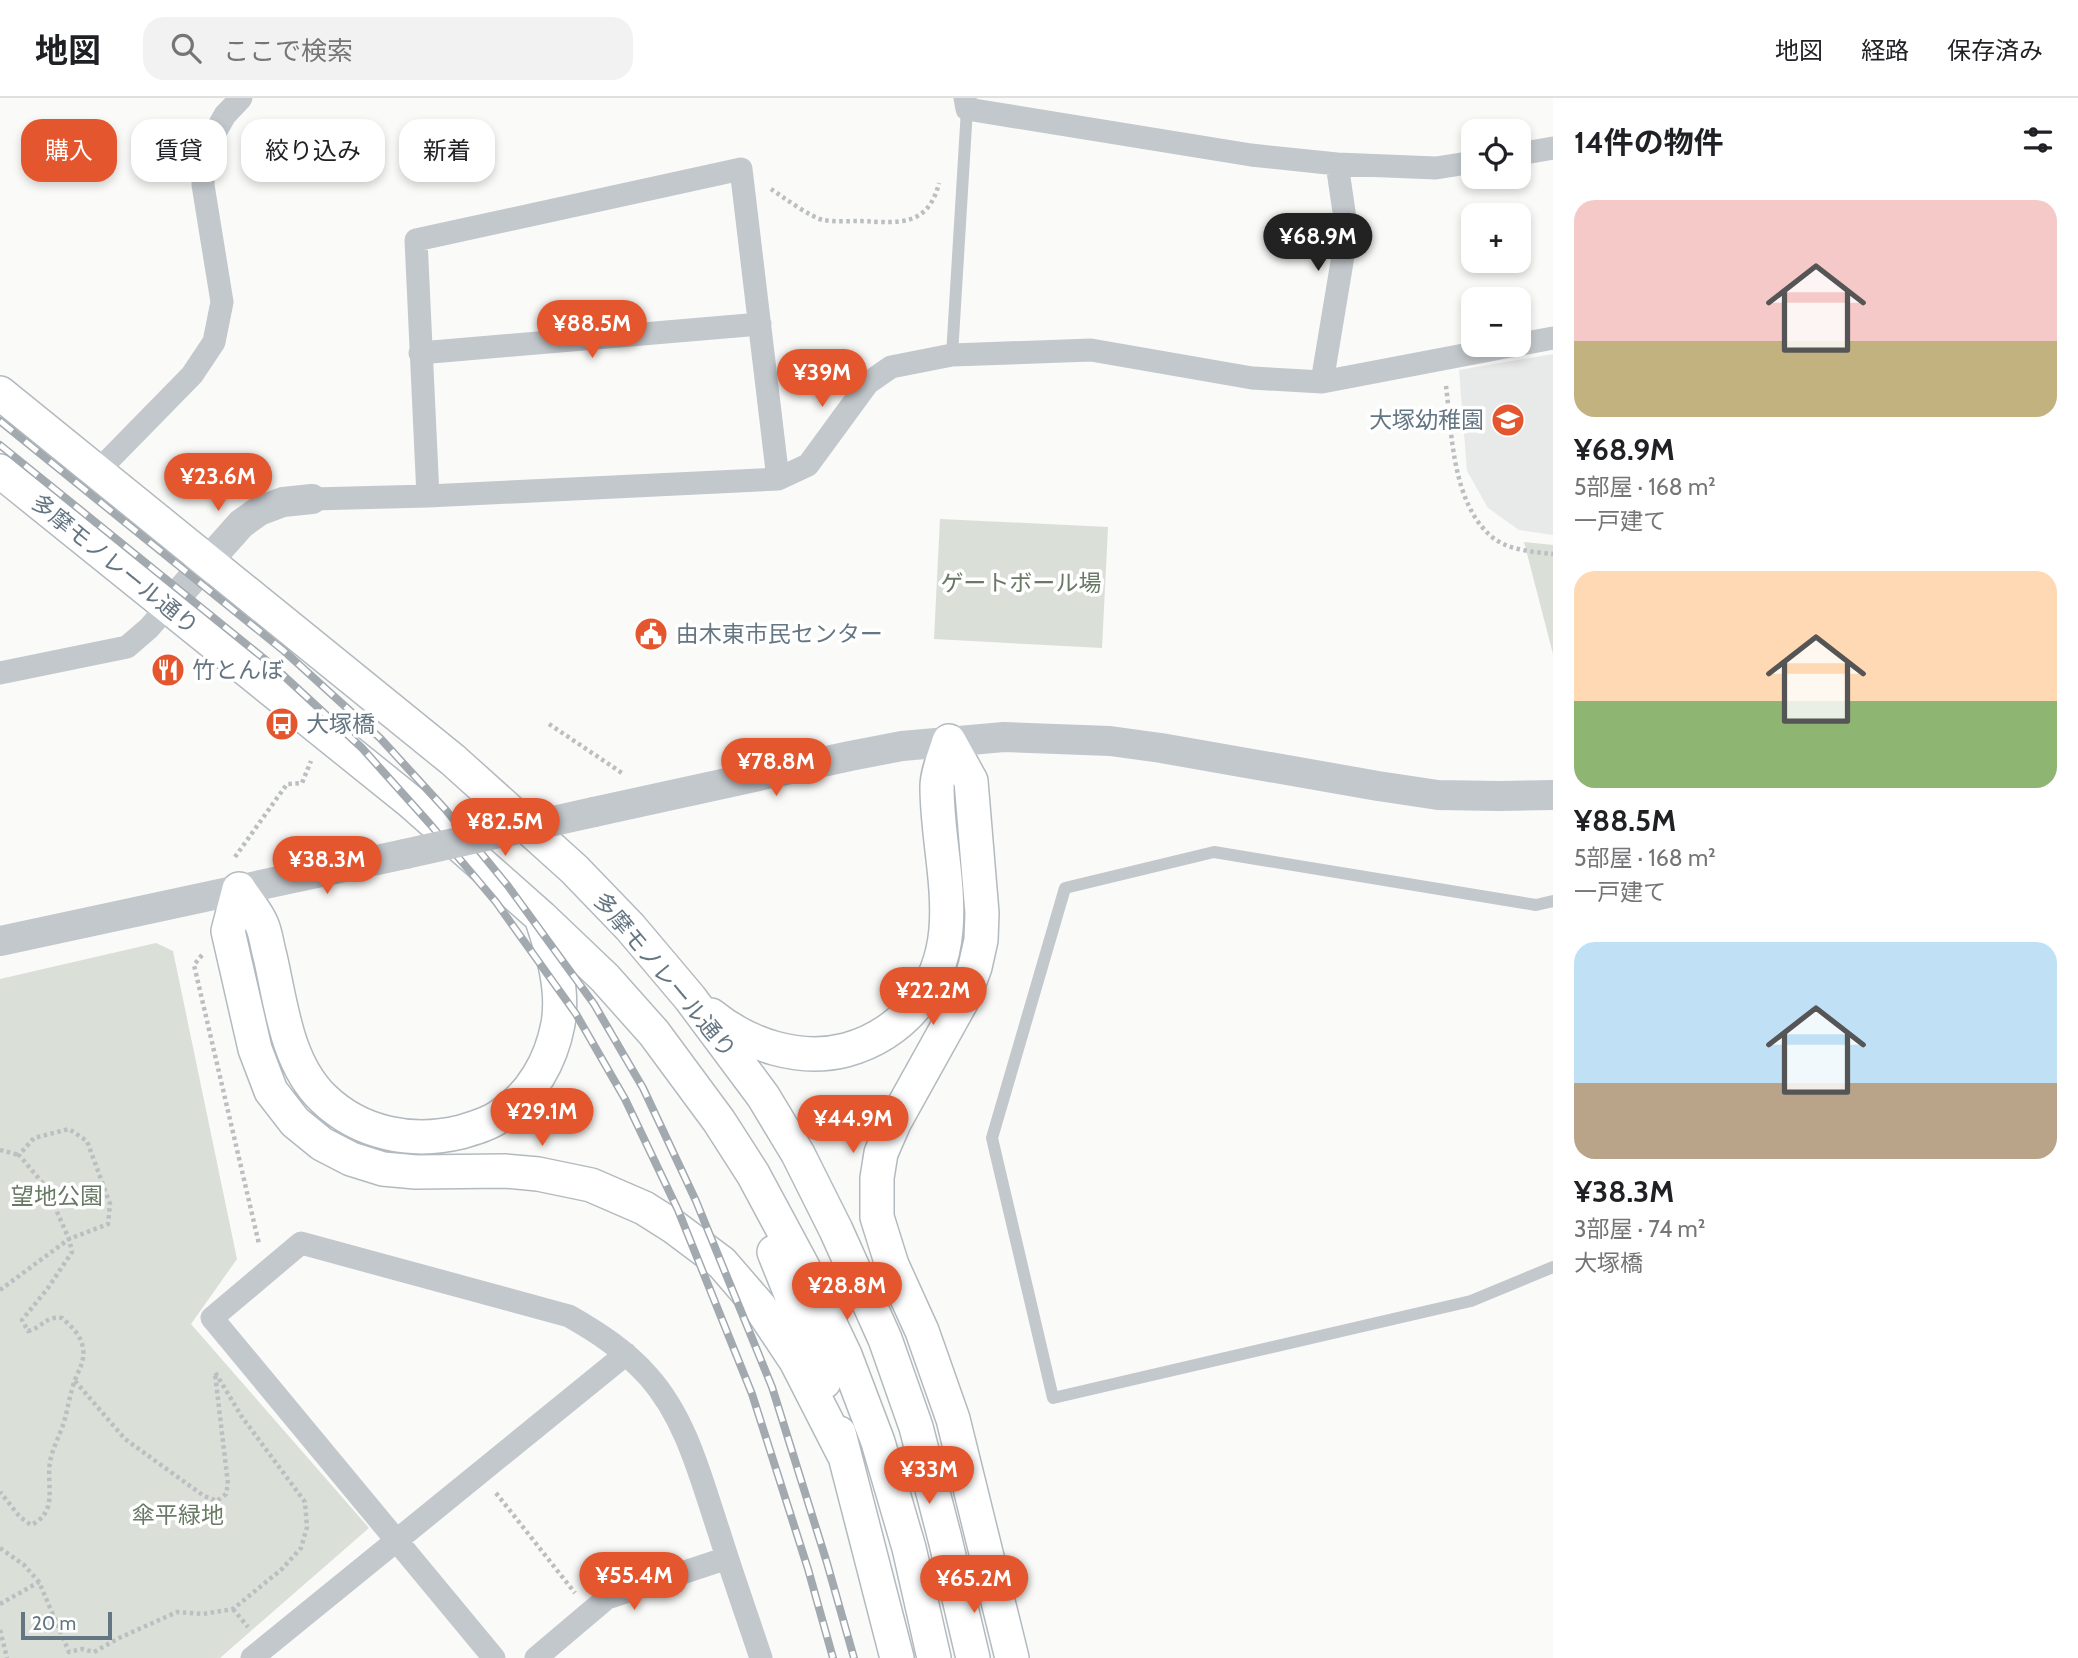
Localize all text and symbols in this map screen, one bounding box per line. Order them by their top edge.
search box [143,17,633,80]
icon: search [167,29,205,67]
text: 地図 [35,30,101,70]
text: ここで検索 [223,35,353,67]
text: 地図 [1775,36,1823,65]
text: 経路 [1861,36,1909,65]
text: 保存済み [1947,36,2043,65]
chip: 購入 [21,119,117,182]
chip: 賃貸 [131,119,227,182]
chip: 絞り込み [241,119,385,182]
chip: 新着 [399,119,495,182]
map controls [1461,119,1531,357]
button: locate [1461,119,1531,189]
icon: filters [2019,121,2057,159]
text: 14件の物件 [1574,124,1724,161]
button: + [1461,203,1531,273]
pin: ¥68.9M [1261,214,1375,273]
text: ¥68.9M [1279,222,1357,250]
icon: home [1753,245,1879,371]
button: − [1461,287,1531,357]
pin: ¥88.5M [535,300,649,360]
text: ¥88.5M [553,309,631,337]
pin: ¥39M [781,350,863,409]
text: ¥39M [793,358,851,386]
school or university icon: 大塚幼稚園 [1489,401,1527,439]
place label: 大塚幼稚園 [1369,406,1484,434]
text: ¥68.9M [1574,431,1675,468]
pin: ¥23.6M [161,454,275,513]
text: ¥23.6M [180,462,256,490]
text: 5部屋 · 168 m² [1574,473,1716,501]
street label: 多摩モノレール通り [26,488,204,640]
text: 一戸建て [1574,507,1666,535]
park label: ゲートボール場 [941,569,1102,597]
public building icon: 由木東市民センター [632,615,670,653]
icon: home [1753,616,1879,742]
place label: 由木東市民センター [676,620,883,648]
restaurant icon: 竹とんぼ [149,651,187,689]
place label: 竹とんぼ [192,656,284,684]
bus stop icon: 大塚橋 [263,705,301,743]
place label: 大塚橋 [306,710,375,738]
pin: ¥78.8M [719,738,833,798]
text: ¥78.8M [737,747,815,775]
pin: ¥82.5M [448,798,562,858]
text: ¥88.5M [1574,802,1676,839]
text: ¥82.5M [467,807,543,835]
pin: ¥38.3M [270,836,384,896]
text: 5部屋 · 168 m² [1574,844,1716,872]
text: ¥38.3M [289,845,365,873]
text: 一戸建て [1574,878,1666,906]
street label: 多摩モノレール通り [588,887,742,1063]
pin: ¥22.2M [876,968,990,1027]
text: ¥22.2M [896,976,970,1004]
icon: home [1753,987,1879,1113]
pin: ¥29.1M [485,1088,599,1148]
pin: ¥44.9M [796,1096,910,1155]
text: ¥29.1M [507,1097,577,1125]
text: ¥44.9M [813,1104,893,1132]
text: ¥38.3M [1574,1173,1674,1210]
park label: 望地公園 [11,1182,103,1210]
text: 3部屋 · 74 m² [1574,1215,1705,1243]
text: 大塚橋 [1574,1249,1643,1277]
pin: ¥28.8M [790,1262,904,1322]
text: ¥28.8M [808,1271,886,1299]
pin: ¥33M [888,1446,970,1506]
text: ¥33M [900,1455,958,1483]
park label: 傘平緑地 [132,1501,224,1529]
pin: ¥55.4M [577,1552,691,1612]
pin: ¥65.2M [917,1556,1031,1615]
text: ¥55.4M [595,1561,673,1589]
text: ¥65.2M [936,1564,1012,1592]
scale bar [21,1609,112,1641]
text: 20 m [32,1612,76,1635]

